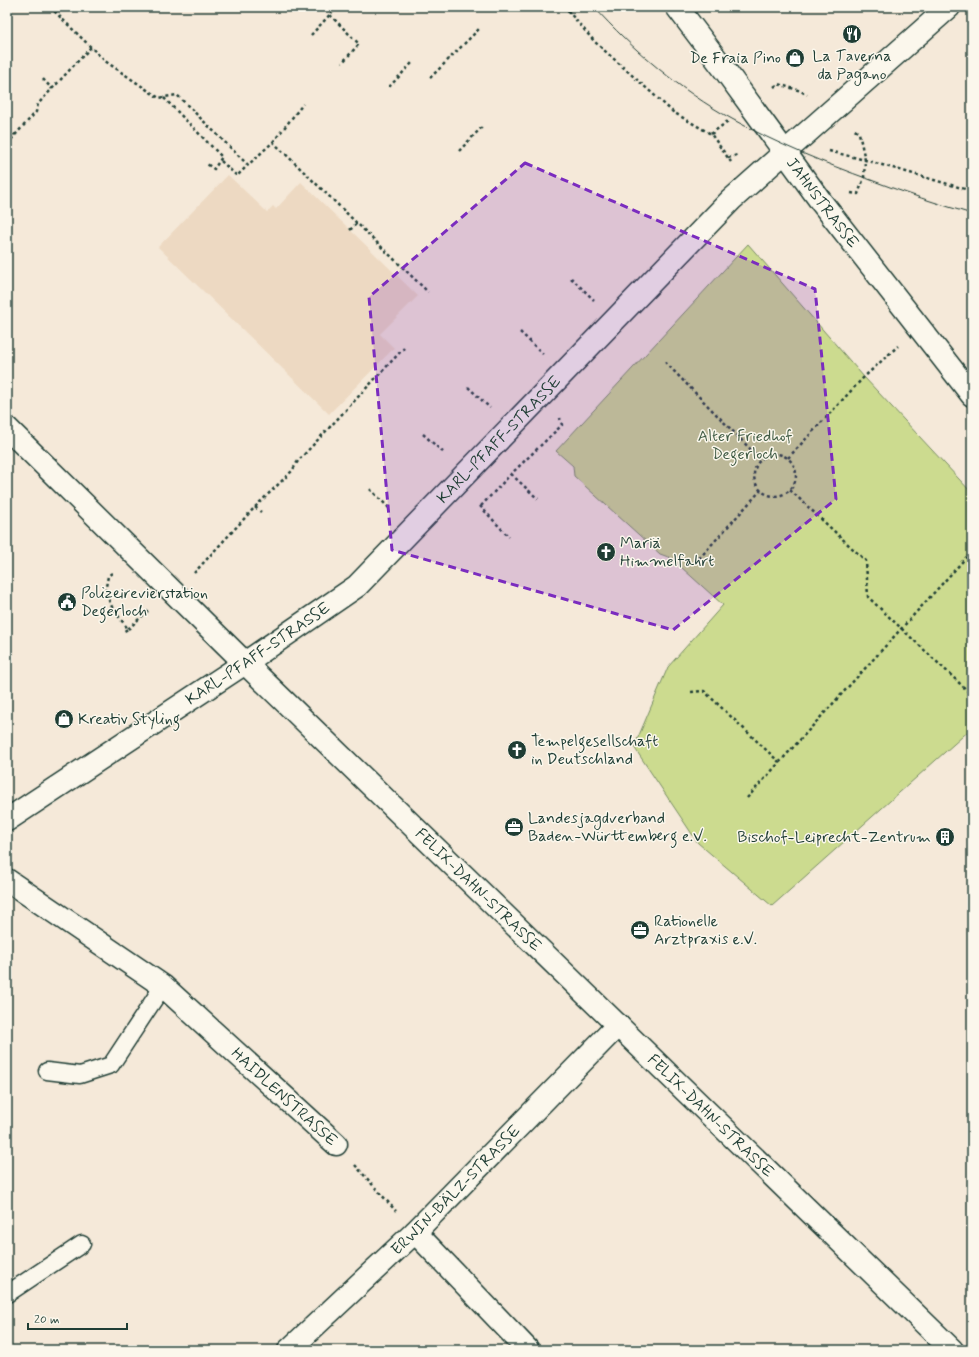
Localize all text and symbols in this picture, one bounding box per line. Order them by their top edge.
restaurant icon: La Taverna da Pagano [841,23,863,45]
place label: La Taverna da Pagano [813,46,891,86]
shop icon: De Fraia Pino [784,47,806,69]
place label: De Fraia Pino [690,48,781,69]
street label: JAHNSTRASSE [782,153,864,252]
street label: KARL-PFAFF-STRASSE [432,371,566,508]
park label: Alter Friedhof Degerloch [698,426,792,466]
place label: Mariä Himmelfahrt [620,533,714,572]
church icon: Mariä Himmelfahrt [595,541,617,563]
place label: Polizeirevierstation Degerloch [81,583,208,623]
public building icon: Polizeirevierstation Degerloch [56,591,78,613]
street label: KARL-PFAFF-STRASSE [181,597,334,710]
shop icon: Kreativ Styling [53,708,75,730]
place label: Kreativ Styling [78,709,180,731]
place label: Tempelgesellschaft in Deutschland [531,731,658,770]
church icon: Tempelgesellschaft in Deutschland [506,739,528,761]
place label: Landesjagdverband Baden-Württemberg e.V. [528,808,707,848]
office icon: Landesjagdverband Baden-Württemberg e.V. [503,816,525,838]
street label: FELIX-DAHN-STRASSE [411,823,546,956]
building icon: Bischof-Leiprecht-Zentrum [934,826,956,848]
place label: Bischof-Leiprecht-Zentrum [737,827,931,848]
place label: Rationelle Arztpraxis e.V. [654,911,757,950]
office icon: Rationelle Arztpraxis e.V. [629,919,651,941]
street label: HAIDLENSTRASSE [227,1043,342,1151]
street label: FELIX-DAHN-STRASSE [643,1049,779,1182]
street label: ERWIN-BÄLZ-STRASSE [386,1120,525,1260]
scale bar [28,1305,127,1331]
text: 20 m [34,1312,60,1328]

